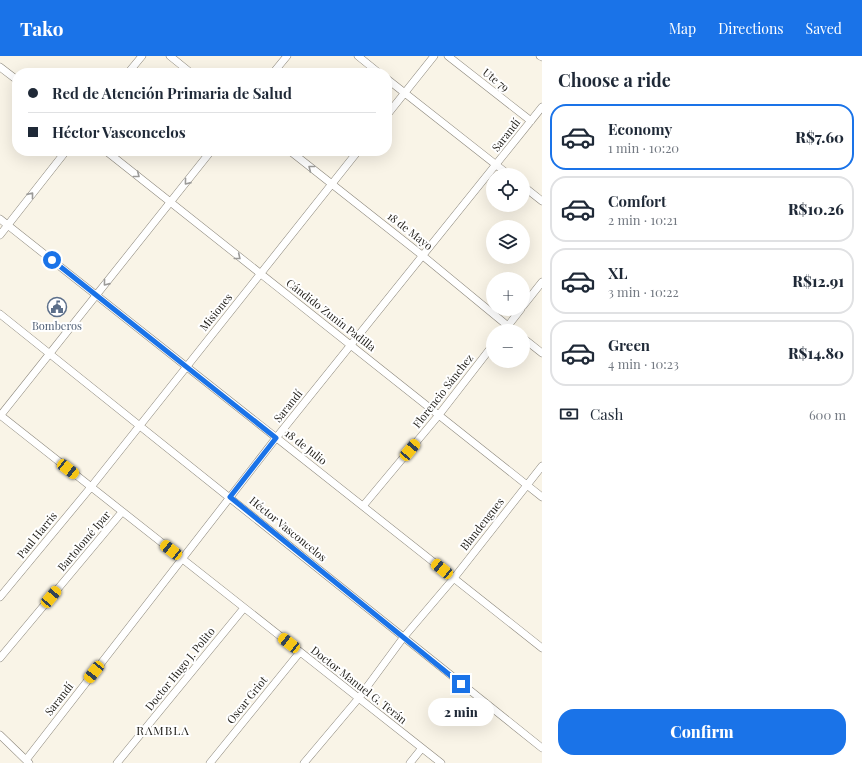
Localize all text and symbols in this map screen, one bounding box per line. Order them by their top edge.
text: Tako [20,15,63,41]
text: Map [669,19,696,38]
text: Directions [718,19,784,38]
text: Saved [806,19,842,38]
street label: Ute 79 [480,65,513,95]
text: Choose a ride [558,68,671,92]
text: Red de Atención Primaria de Salud [52,83,292,103]
street label: Sarandí [488,115,523,154]
icon: car [560,119,596,155]
text: Economy [608,119,672,139]
text: Héctor Vasconcelos [52,122,186,142]
text: R$7.60 [795,127,844,147]
text: 1 min · 10:20 [608,139,679,156]
one-way arrow [309,165,316,172]
map controls [486,168,530,368]
button: locate [486,168,530,212]
one-way arrow [132,170,139,177]
one-way arrow [184,177,191,184]
icon: car [560,191,596,227]
text: Comfort [608,191,666,211]
one-way arrow [27,192,34,199]
text: R$10.26 [788,199,844,219]
street label: 18 de Mayo [385,208,436,253]
text: 2 min · 10:21 [608,211,678,228]
button: layers [486,220,530,264]
route start [43,251,61,269]
one-way arrow [234,252,241,259]
icon: car [560,263,596,299]
text: XL [608,263,628,283]
text: R$12.91 [792,271,844,291]
button: + [486,272,530,316]
street label: Cándido Zunín Padilla [284,275,379,355]
one-way arrow [103,279,110,286]
text: 3 min · 10:22 [608,283,679,300]
street label: Misiones [196,290,235,334]
public building icon: Bomberos [46,296,68,318]
place label: Bomberos [32,318,82,333]
button: − [486,324,530,368]
icon: car [560,335,596,371]
text: Green [608,335,650,355]
text: R$14.80 [788,343,844,363]
street label: Florencio Sánchez [409,351,476,431]
text: 4 min · 10:23 [608,355,679,372]
street label: Sarandí [270,386,305,425]
icon: cash [558,403,580,425]
text: Cash [590,404,623,424]
text: 600 m [809,406,846,423]
street label: 18 de Julio [282,425,330,468]
car [398,437,422,463]
car [55,457,81,481]
street label: Héctor Vasconcelos [246,493,330,565]
street label: Blandengues [456,494,507,553]
street label: Bartolomé Ipar [54,507,113,574]
street label: Paul Harris [13,508,60,561]
car [158,538,184,562]
car [429,557,455,581]
car [39,584,63,610]
street label: Doctor Hugo J. Polito [141,624,218,713]
car [276,631,302,655]
street label: Doctor Manuel G. Terán [308,642,411,727]
car [82,659,106,685]
street label: Oscar Griot [223,673,270,727]
route end [452,675,470,693]
street label: Sarandí [41,679,76,718]
callout: 2 min [428,698,494,726]
text: 2 min [444,703,478,720]
button: Confirm [558,709,846,755]
district label: RAMBLA [136,722,190,738]

